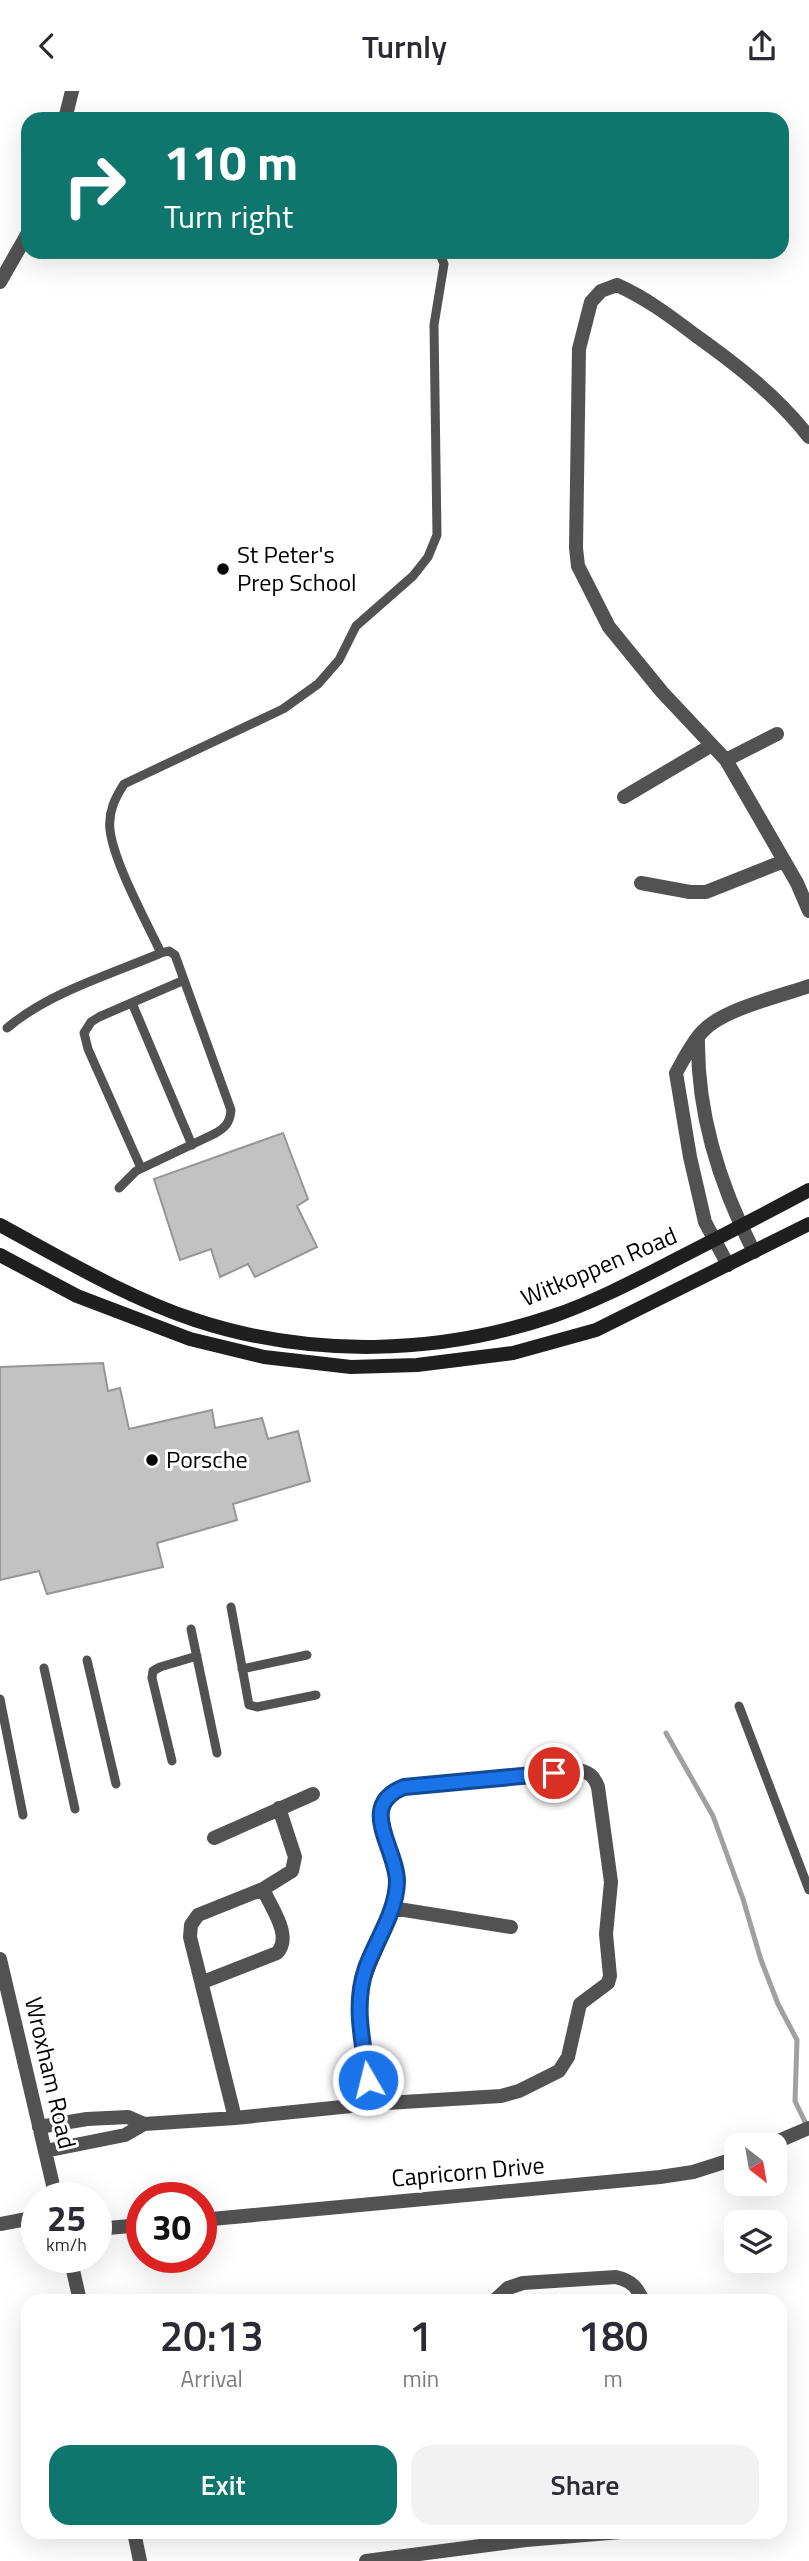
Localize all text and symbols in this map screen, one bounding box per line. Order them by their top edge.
text: Turnly [362,22,447,70]
icon: back [28,27,66,65]
icon: share [743,27,781,65]
text: 110 m [164,124,298,199]
icon: right [49,140,140,231]
text: Turn right [164,192,293,240]
place label: St Peter's Prep School [237,536,357,600]
marker: St Peter's Prep School [215,561,231,577]
street label: Witkoppen Road [515,1217,682,1315]
place label: Porsche [166,1441,248,1477]
marker: Porsche [144,1452,160,1468]
pin [524,1743,584,1803]
icon: arrive [535,1754,573,1792]
street label: Wroxham Road [16,1993,86,2152]
position arrow [331,2043,405,2117]
north arrow [724,2133,788,2196]
map controls [724,2133,787,2273]
street label: Capricorn Drive [390,2146,546,2196]
speed limit sign: 30 [126,2182,217,2273]
text: 25 [47,2191,86,2245]
button: layers [724,2210,787,2273]
text: km/h [46,2231,87,2258]
text: 20:13 [160,2303,264,2367]
text: 1 [409,2303,433,2367]
text: 180 [578,2303,648,2367]
text: Arrival [181,2361,243,2396]
text: min [402,2361,439,2396]
text: m [603,2361,623,2396]
button: Exit [49,2445,397,2525]
button: Share [411,2445,759,2525]

